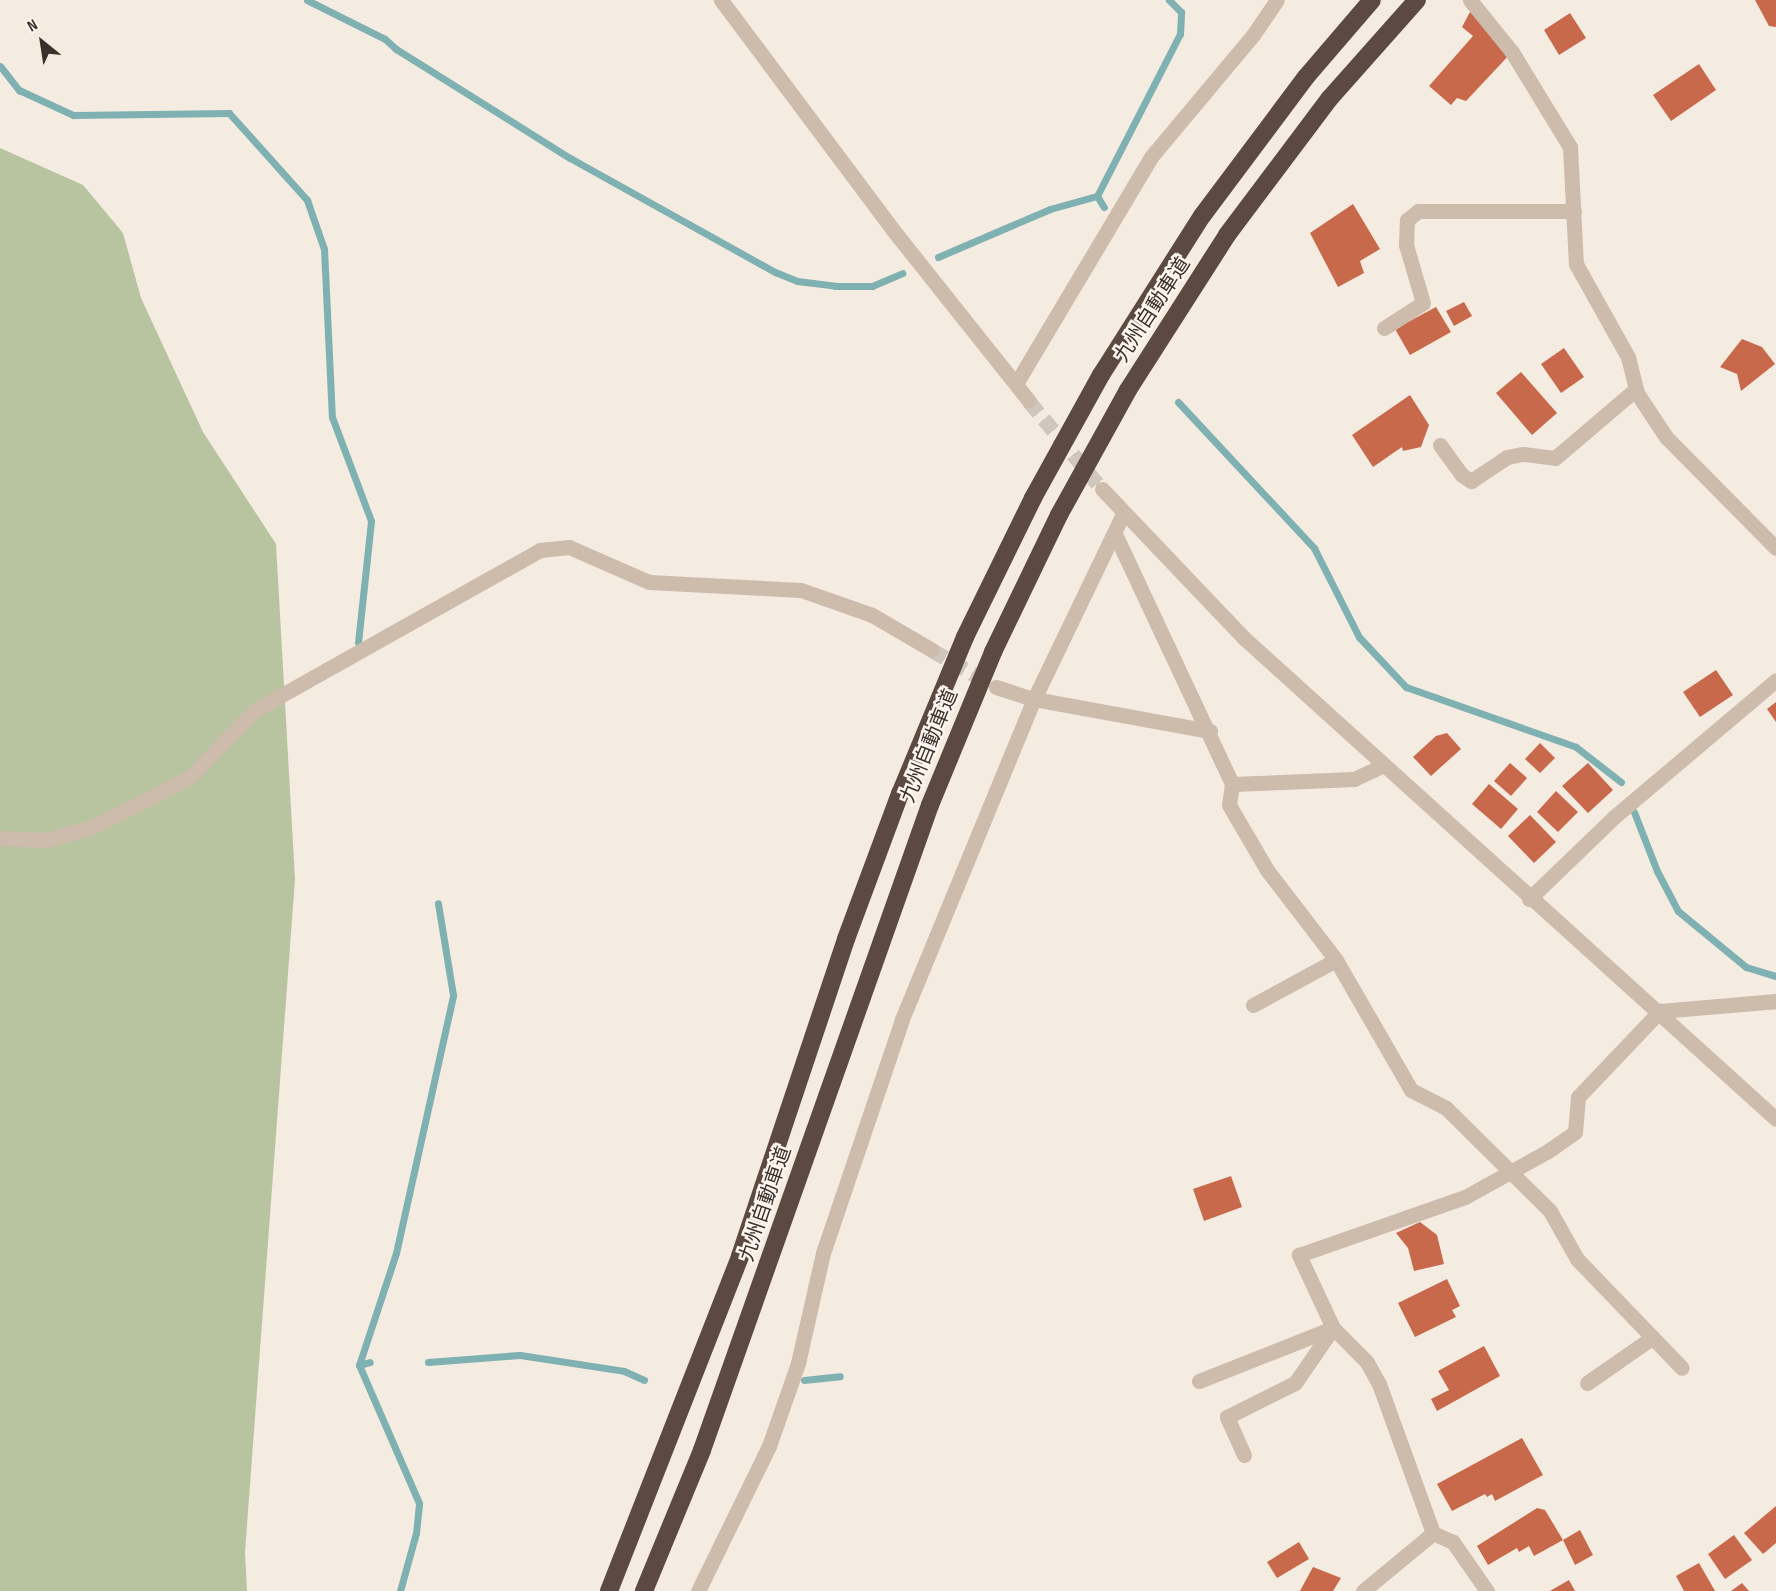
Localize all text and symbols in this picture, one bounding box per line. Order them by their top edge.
north arrow [12,12,72,72]
text: N [24,16,41,36]
street label: 九州自動車道 [1110,253,1196,367]
street label: 九州自動車道 [896,686,964,806]
street label: 九州自動車道 [735,1143,797,1265]

